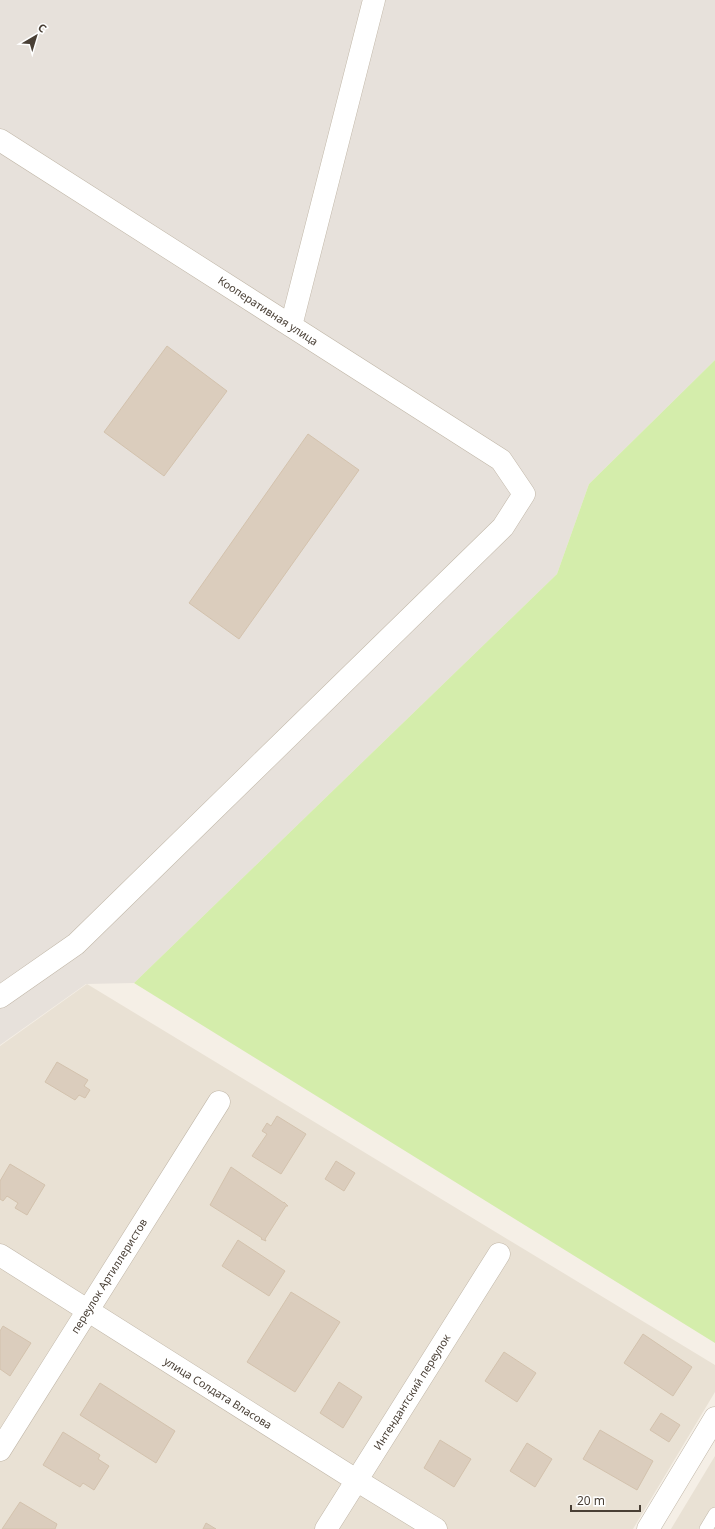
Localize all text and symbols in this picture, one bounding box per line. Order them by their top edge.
north arrow [16,16,56,56]
text: С [35,20,50,36]
street label: Кооперативная улица [215,273,321,349]
street label: переулок Артиллеристов [67,1215,150,1336]
street label: Интендантский переулок [370,1331,454,1453]
street label: улица Солдата Власова [161,1353,275,1432]
scale bar [571,1487,640,1513]
text: 20 m [577,1492,605,1509]

